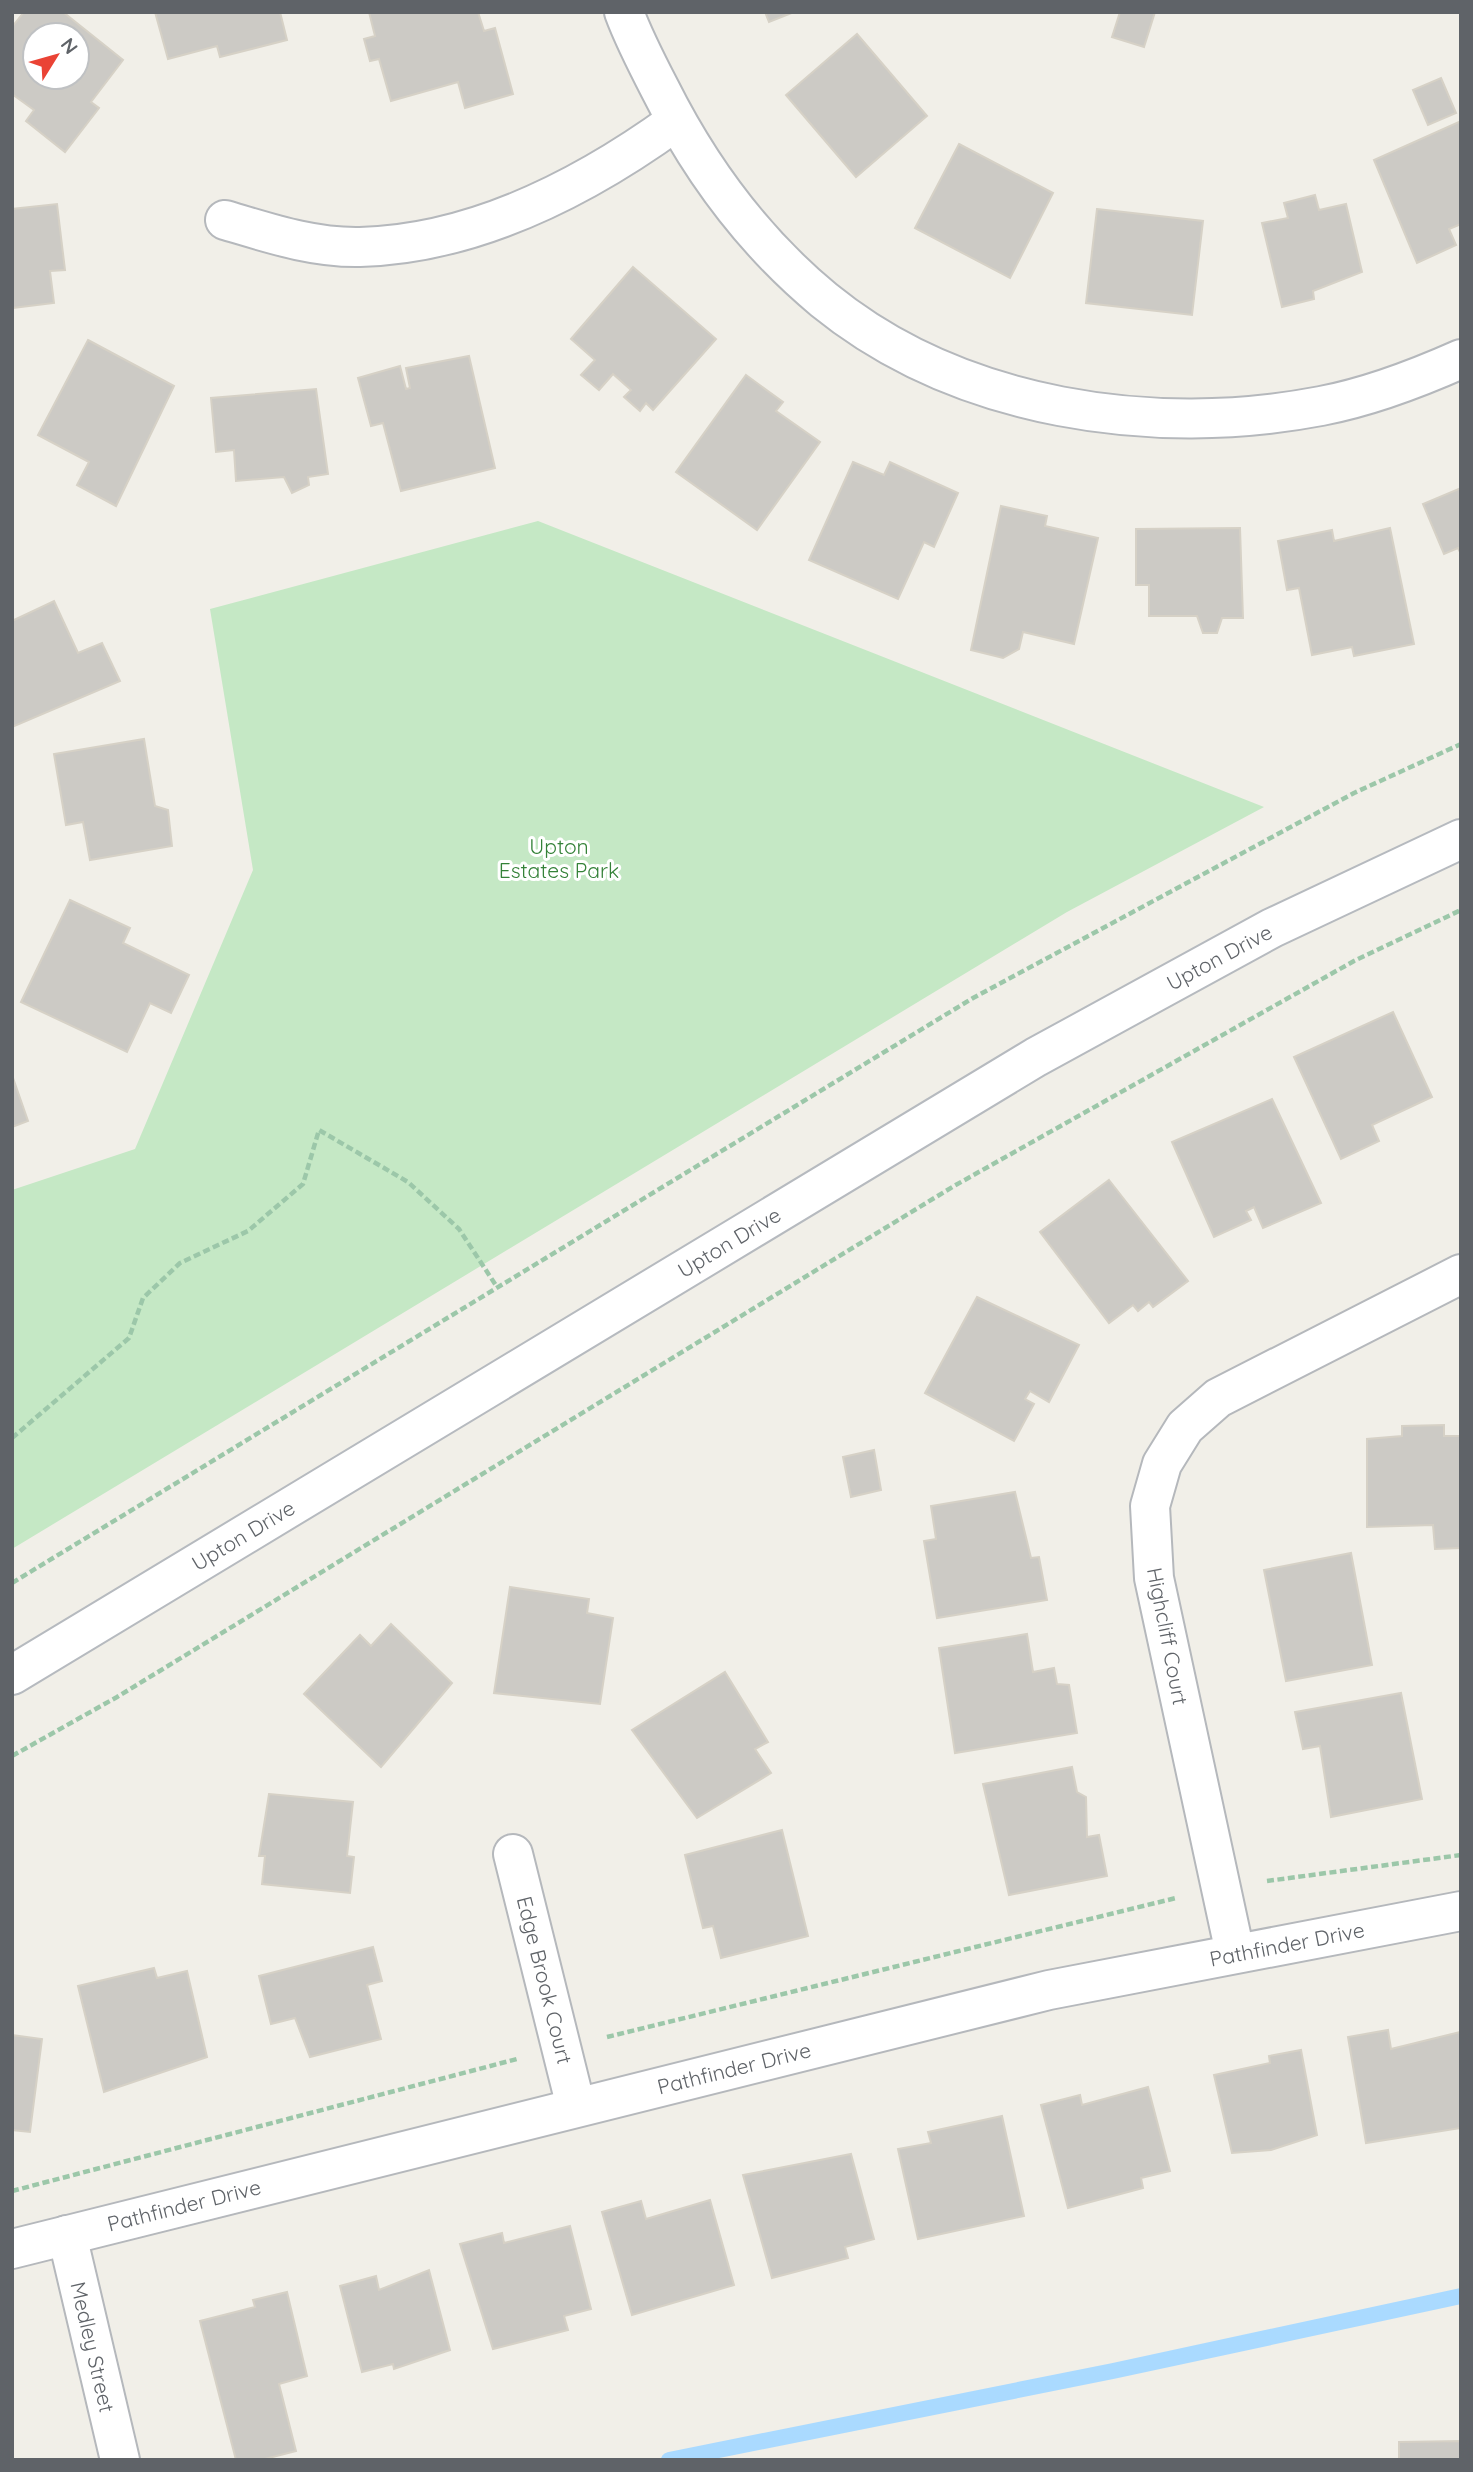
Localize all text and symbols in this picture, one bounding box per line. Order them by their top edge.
north arrow [21,21,91,91]
text: N [56,33,83,59]
park label: Upton Estates Park [499,833,619,883]
street label: Upton Drive [1162,918,1276,996]
street label: Upton Drive [673,1201,785,1283]
street label: Upton Drive [187,1494,299,1576]
street label: Highcliff Court [1142,1565,1194,1707]
street label: Edge Brook Court [512,1893,578,2067]
street label: Pathfinder Drive [1207,1916,1367,1972]
street label: Pathfinder Drive [655,2036,813,2100]
street label: Pathfinder Drive [105,2173,263,2237]
street label: Medley Street [65,2279,121,2415]

